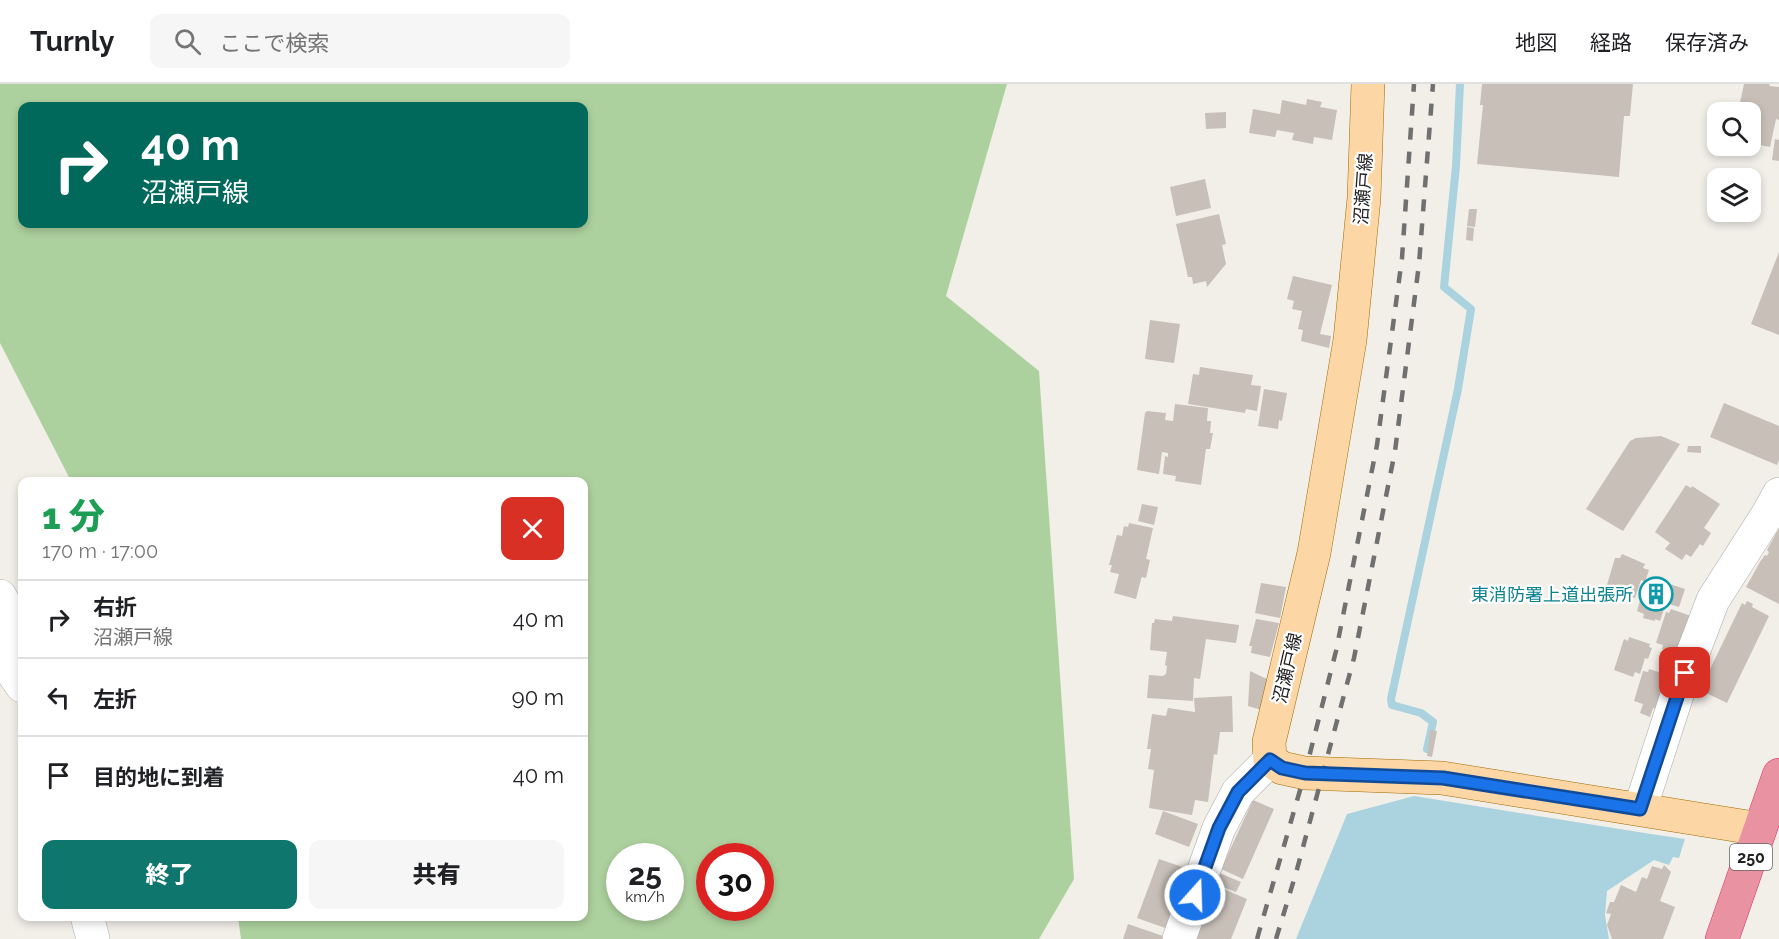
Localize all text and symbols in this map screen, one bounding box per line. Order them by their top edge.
search box [150,14,570,68]
text: Turnly [30,25,114,58]
icon: search [171,25,204,58]
text: ここで検索 [219,30,329,56]
text: 地図 [1515,30,1557,55]
text: 経路 [1590,30,1632,55]
text: 保存済み [1665,30,1749,55]
map controls [1707,102,1761,222]
button: search [1707,102,1761,156]
text: 40 m [141,121,240,170]
icon: right [42,126,120,204]
street label: 沼瀬戸線 [1350,152,1376,226]
button: layers [1707,168,1761,222]
text: 沼瀬戸線 [141,177,249,208]
text: 1 分 [42,495,105,537]
button: close [501,497,564,560]
text: 170 m · 17:00 [42,539,158,563]
building icon: 東消防署上道出張所 [1638,576,1674,612]
place label: 東消防署上道出張所 [1471,584,1633,605]
text: 右折 [93,594,137,620]
icon: right [42,603,75,636]
text: 40 m [513,606,564,632]
text: 沼瀬戸線 [93,625,173,649]
street label: 沼瀬戸線 [1269,631,1305,705]
pin [1659,647,1710,698]
icon: arrive [1668,656,1701,689]
icon: left [42,681,75,714]
text: 90 m [512,684,564,710]
text: 左折 [93,686,137,712]
icon: arrive [42,759,75,792]
text: 40 m [513,762,564,788]
text: 目的地に到着 [93,764,225,790]
button: 終了 [42,840,297,909]
button: 共有 [309,840,564,909]
speed limit sign: 30 [696,843,774,921]
road number: 250 [1730,844,1772,870]
text: 25 [628,857,662,892]
position arrow [1163,863,1227,927]
text: km/h [625,888,665,906]

